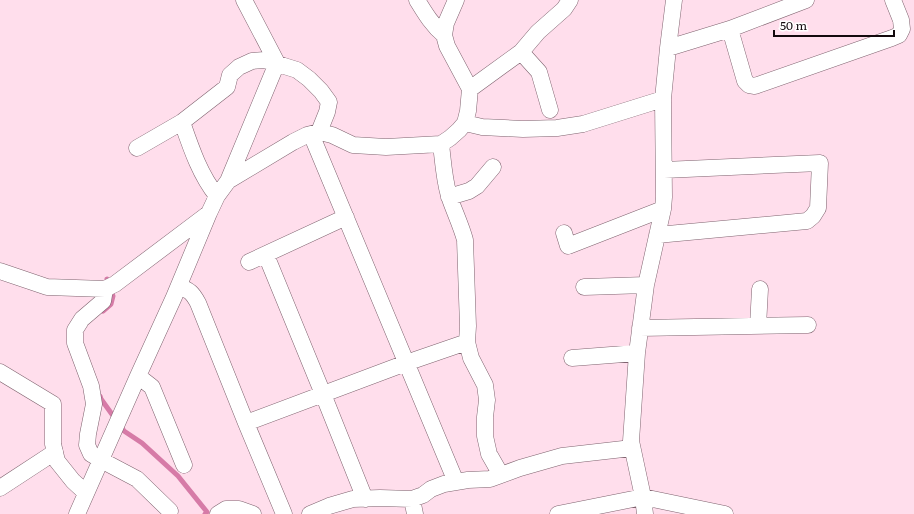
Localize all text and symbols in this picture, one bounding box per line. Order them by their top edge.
scale bar [774,12,894,38]
text: 50 m [780,16,807,34]

